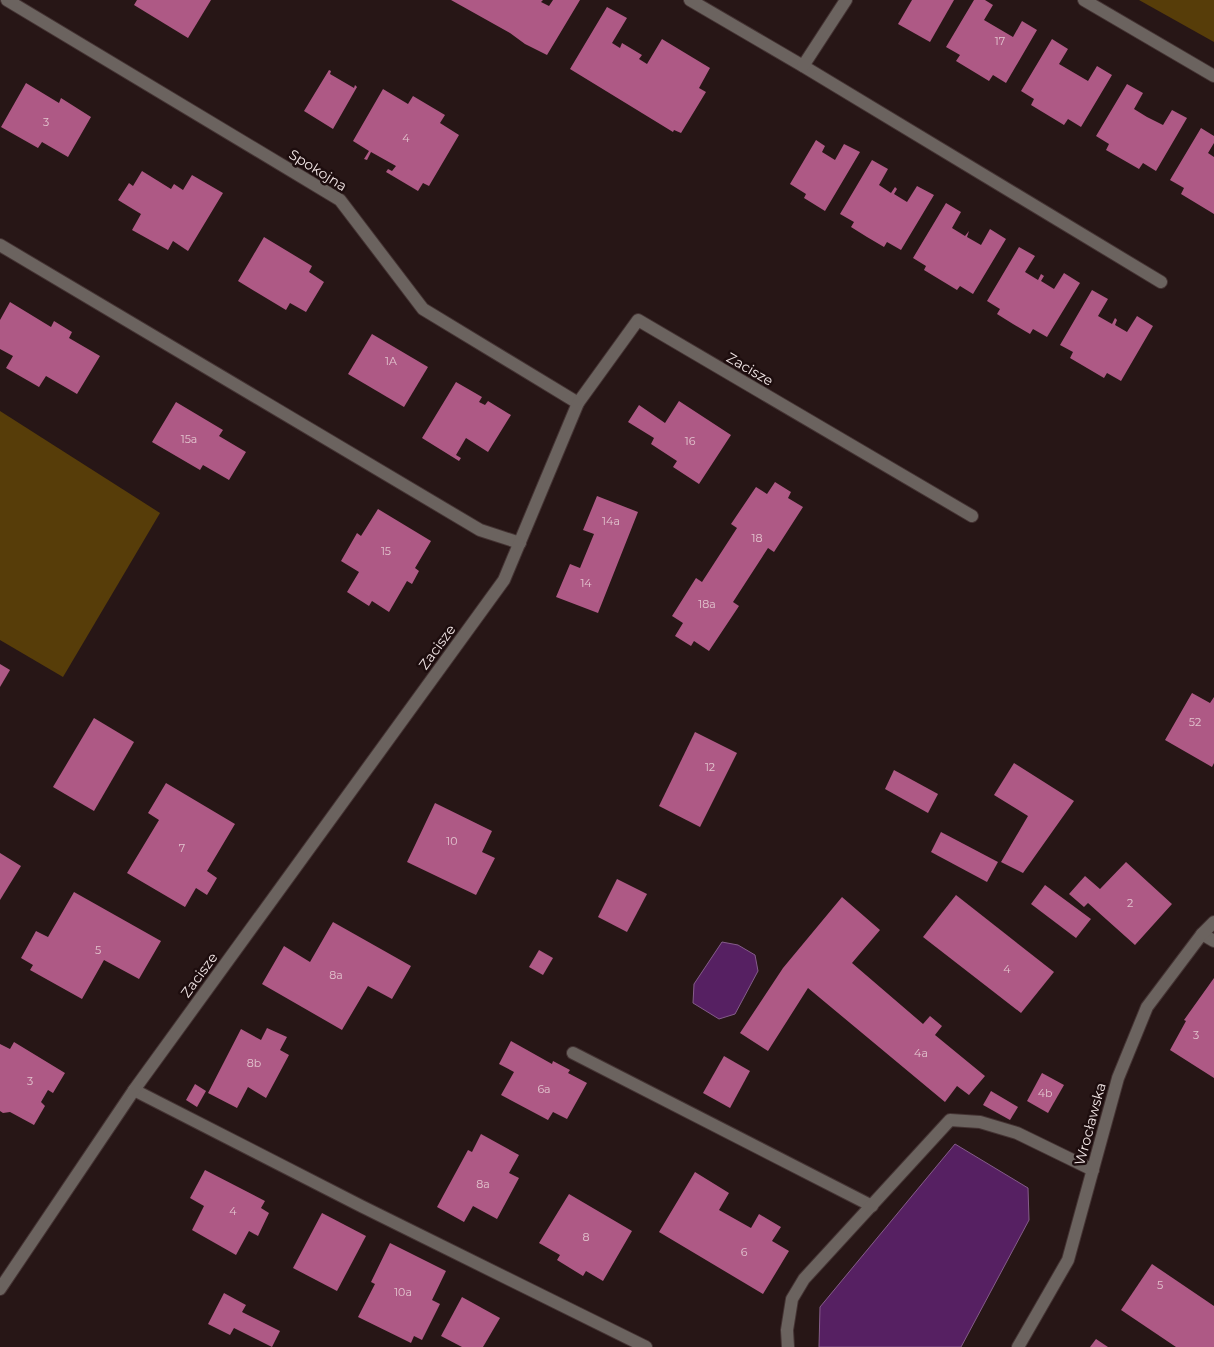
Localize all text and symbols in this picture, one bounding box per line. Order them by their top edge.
house number: 17 [995,34,1005,48]
house number: 3 [43,115,49,129]
house number: 4 [402,131,410,145]
street label: Spokojna [286,145,350,195]
street label: Zacisze [723,348,777,390]
house number: 1A [385,354,397,368]
house number: 15a [181,432,197,446]
house number: 16 [685,434,696,448]
house number: 14a [602,514,620,528]
house number: 18 [752,531,763,545]
house number: 15 [381,544,391,558]
house number: 14 [580,576,592,590]
house number: 18a [698,597,716,611]
street label: Zacisze [415,621,459,673]
house number: 52 [1189,715,1201,729]
house number: 12 [705,760,715,774]
house number: 10 [446,834,458,848]
house number: 7 [179,841,185,855]
house number: 2 [1127,896,1133,910]
house number: 5 [95,943,101,957]
street label: Zacisze [177,949,221,1001]
house number: 4 [1003,962,1011,976]
house number: 8a [329,968,343,982]
house number: 3 [1193,1028,1199,1042]
house number: 4a [914,1046,928,1060]
house number: 8b [247,1056,261,1070]
house number: 3 [27,1074,33,1088]
street label: Wrocławska [1070,1081,1110,1167]
house number: 6a [537,1082,551,1096]
house number: 4b [1038,1086,1052,1100]
house number: 8a [476,1177,490,1191]
house number: 4 [229,1204,237,1218]
house number: 8 [582,1230,590,1244]
house number: 6 [741,1245,748,1259]
house number: 5 [1157,1278,1163,1292]
house number: 10a [394,1285,412,1299]

